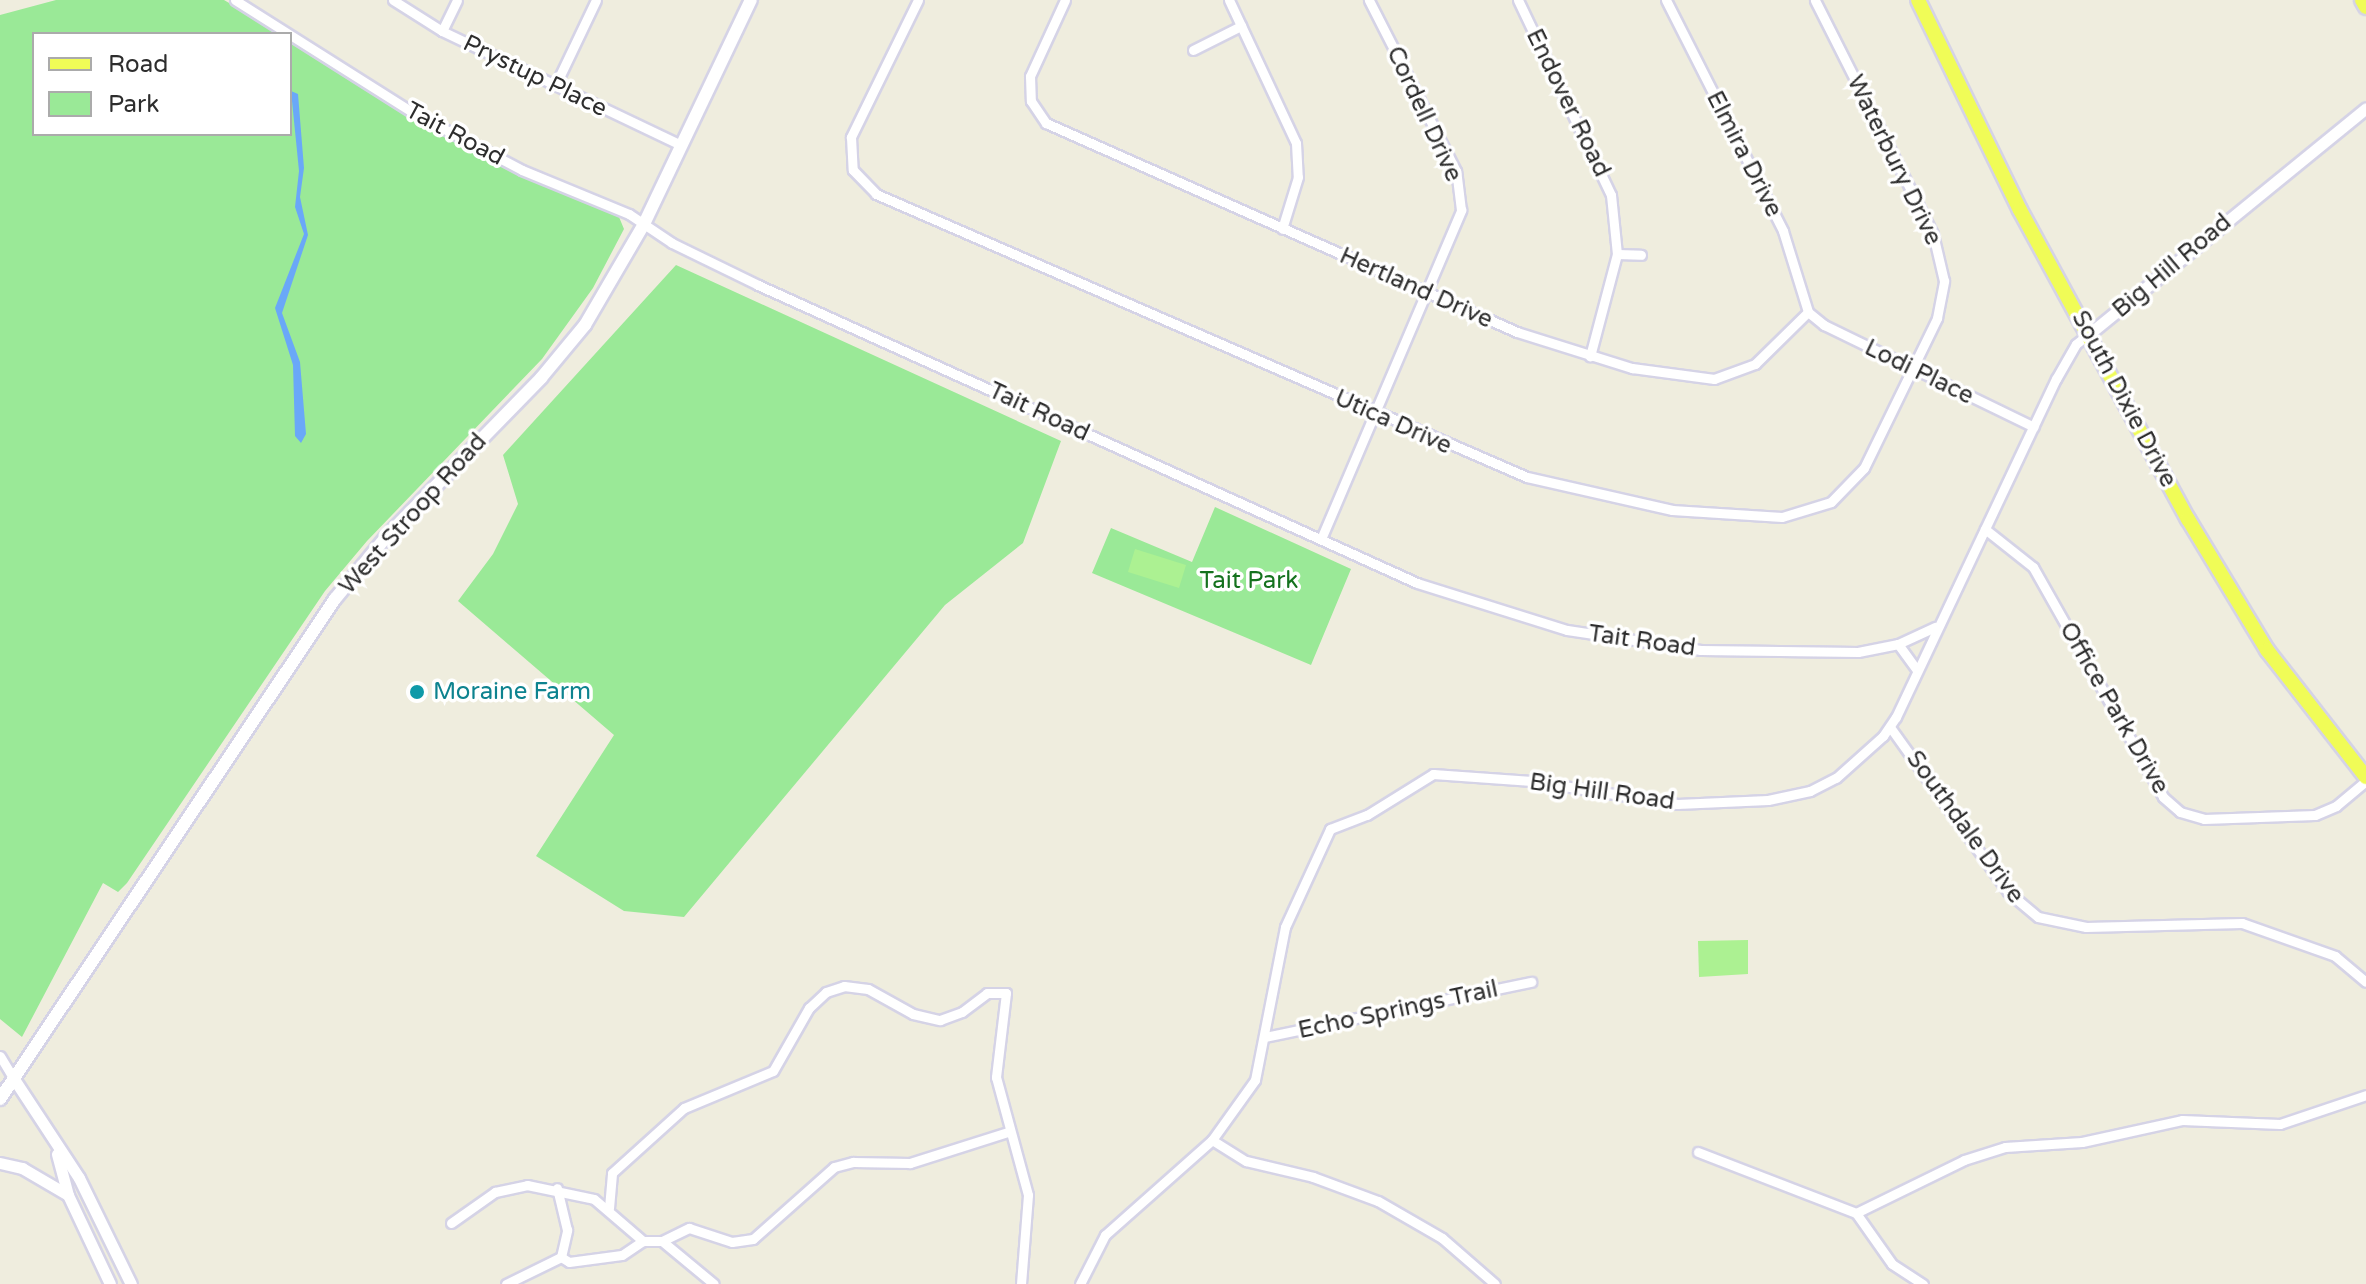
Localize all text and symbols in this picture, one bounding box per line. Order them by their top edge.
street label: Endover Road [1520,24,1616,182]
street label: Prystup Place [458,29,612,123]
legend [32,32,292,136]
street label: Cordell Drive [1380,42,1468,186]
text: Road [108,50,168,79]
street label: Waterbury Drive [1840,70,1948,250]
street label: Elmira Drive [1700,86,1788,222]
text: Park [108,90,159,119]
street label: Tait Road [401,96,509,172]
street label: Big Hill Road [2107,208,2237,324]
street label: Hertland Drive [1335,241,1497,335]
street label: South Dixie Drive [2065,306,2183,492]
street label: Lodi Place [1860,333,1978,411]
street label: Tait Road [984,376,1094,448]
street label: Utica Drive [1330,383,1456,461]
street label: West Stroop Road [333,428,493,600]
park label: Tait Park [1200,567,1298,595]
street label: Office Park Drive [2053,617,2175,799]
street label: Tait Road [1587,619,1697,663]
place label: Moraine Farm [433,678,591,706]
marker: Moraine Farm [408,683,426,701]
street label: Southdale Drive [1900,745,2030,909]
street label: Big Hill Road [1528,768,1676,816]
street label: Echo Springs Trail [1296,975,1500,1045]

